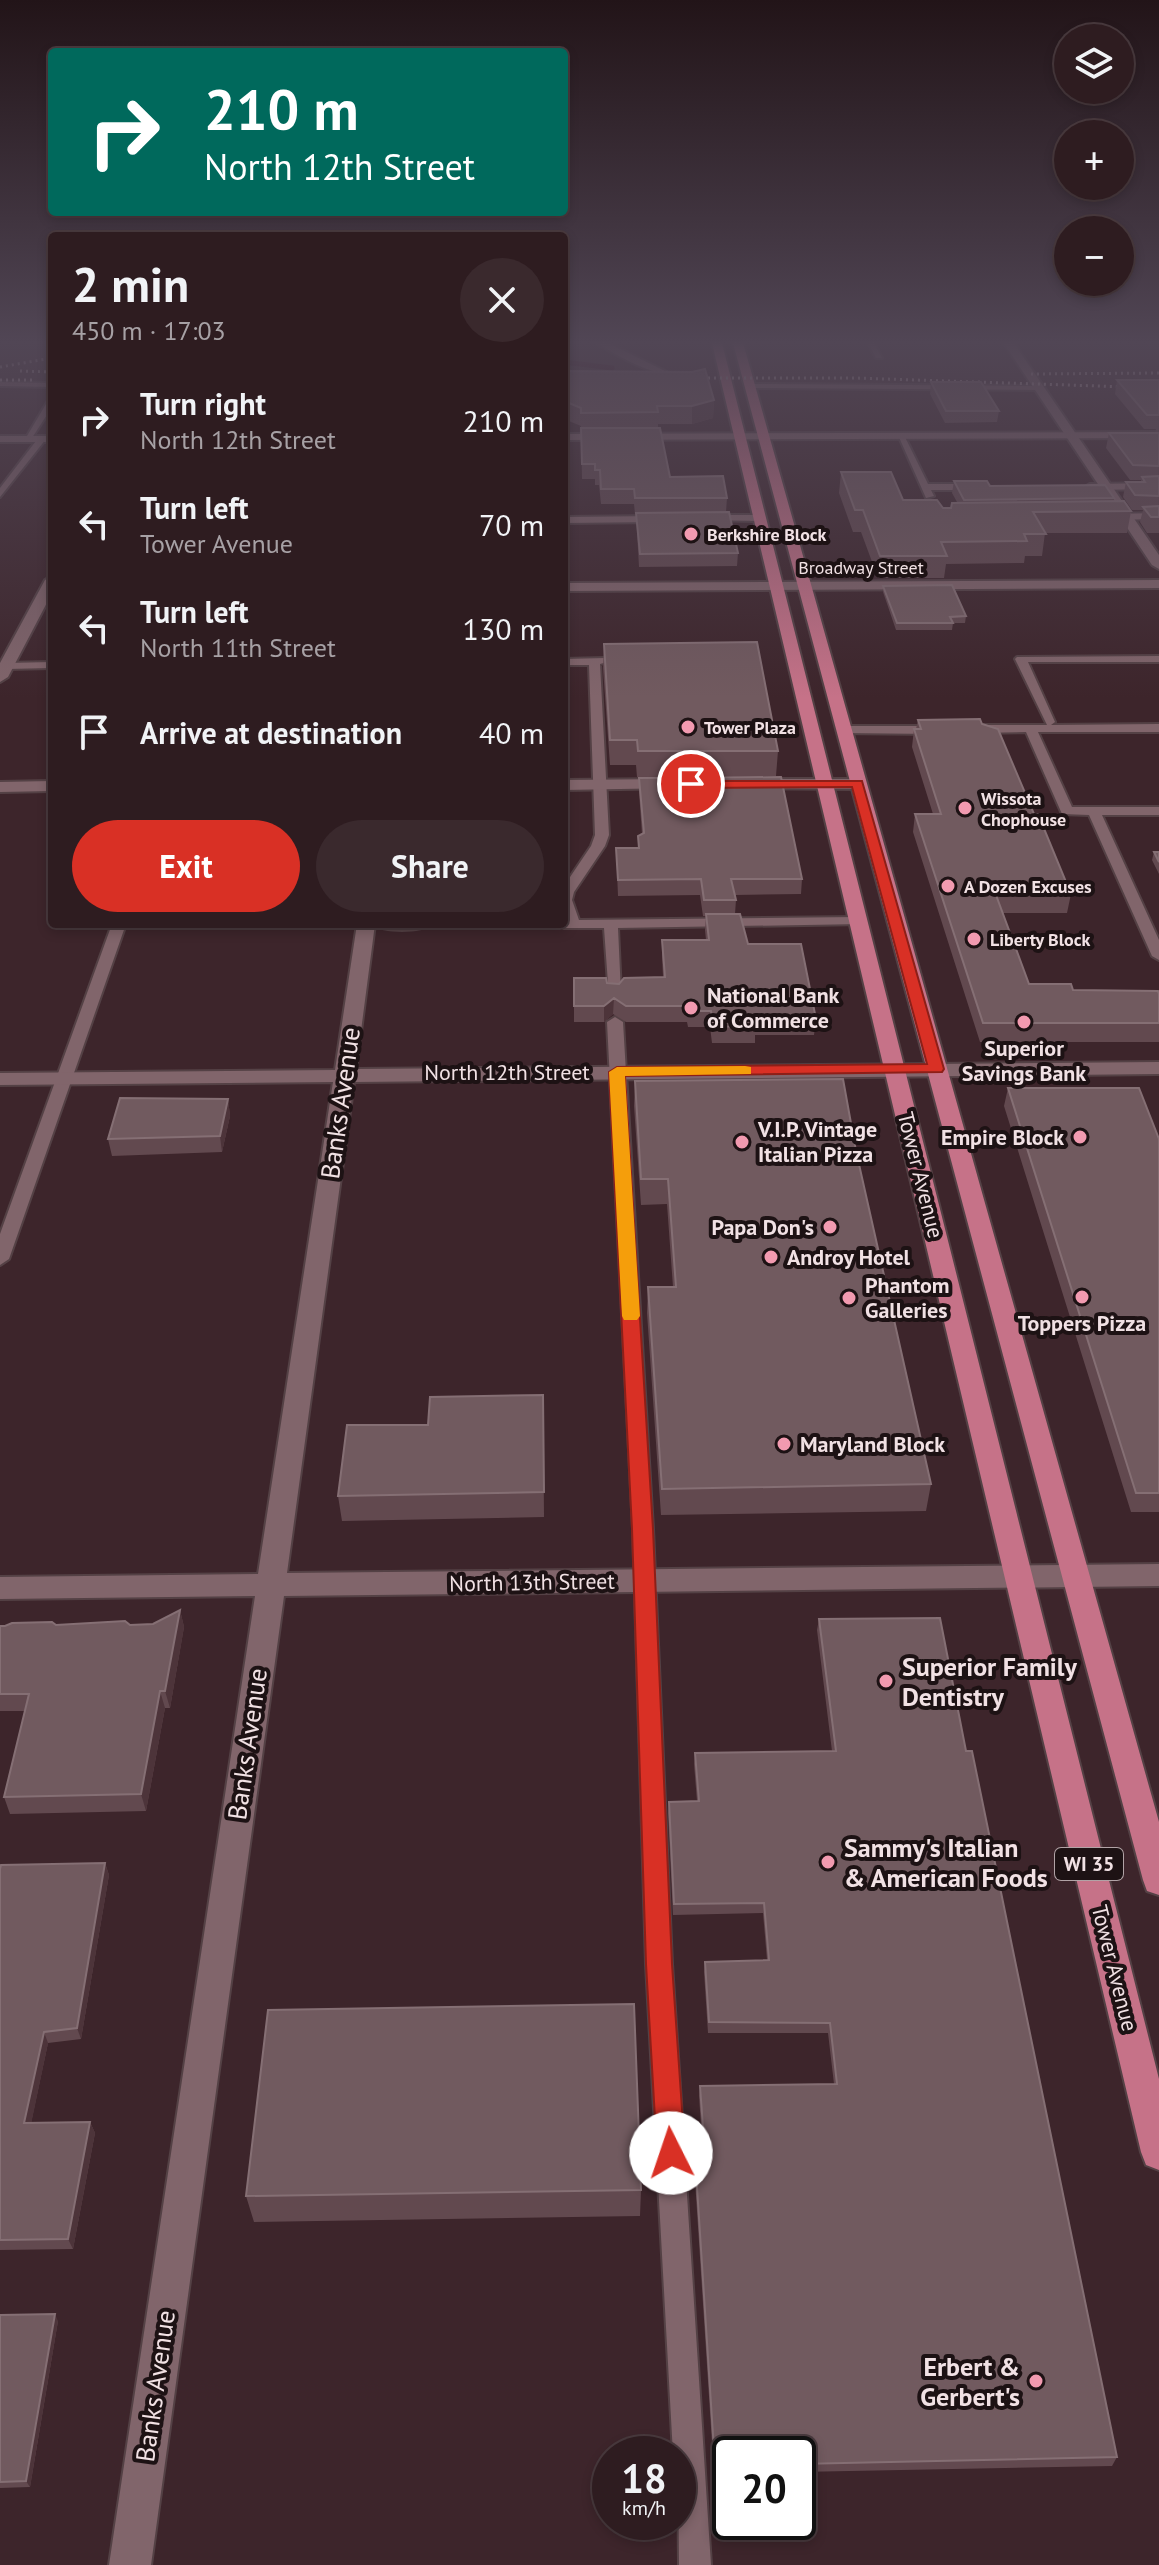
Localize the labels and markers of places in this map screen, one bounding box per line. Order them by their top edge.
place label: Berkshire Block [707,523,827,546]
marker: Berkshire Block [682,525,700,543]
place label: Tower Plaza [704,716,796,739]
marker: Tower Plaza [679,718,697,736]
pin [657,750,725,818]
place label: Wissota Chophouse [981,787,1066,831]
marker: Wissota Chophouse [956,799,974,817]
place label: A Dozen Excuses [964,875,1092,898]
marker: A Dozen Excuses [939,877,957,895]
place label: Liberty Block [990,928,1091,951]
marker: Liberty Block [965,930,983,948]
place label: National Bank of Commerce [707,981,840,1034]
marker: National Bank of Commerce [682,999,700,1017]
marker: Superior Savings Bank [1015,1013,1033,1031]
place label: Superior Savings Bank [962,1034,1086,1087]
place label: V.I.P. Vintage Italian Pizza [757,1115,877,1168]
place label: Empire Block [941,1123,1064,1151]
marker: Empire Block [1071,1128,1089,1146]
marker: V.I.P. Vintage Italian Pizza [733,1133,751,1151]
place label: Papa Don's [711,1213,814,1241]
marker: Papa Don's [821,1218,839,1236]
place label: Androy Hotel [787,1243,911,1271]
marker: Androy Hotel [762,1248,780,1266]
place label: Phantom Galleries [865,1271,950,1324]
marker: Toppers Pizza [1073,1288,1091,1306]
marker: Phantom Galleries [840,1289,858,1307]
place label: Toppers Pizza [1018,1309,1146,1337]
place label: Maryland Block [800,1430,945,1458]
marker: Maryland Block [775,1435,793,1453]
place label: Superior Family Dentistry [902,1650,1077,1713]
marker: Superior Family Dentistry [877,1672,895,1690]
place label: Sammy's Italian & American Foods [844,1831,1048,1894]
marker: Sammy's Italian & American Foods [819,1853,837,1871]
place label: Erbert & Gerbert's [920,2350,1020,2413]
marker: Erbert & Gerbert's [1027,2372,1045,2390]

